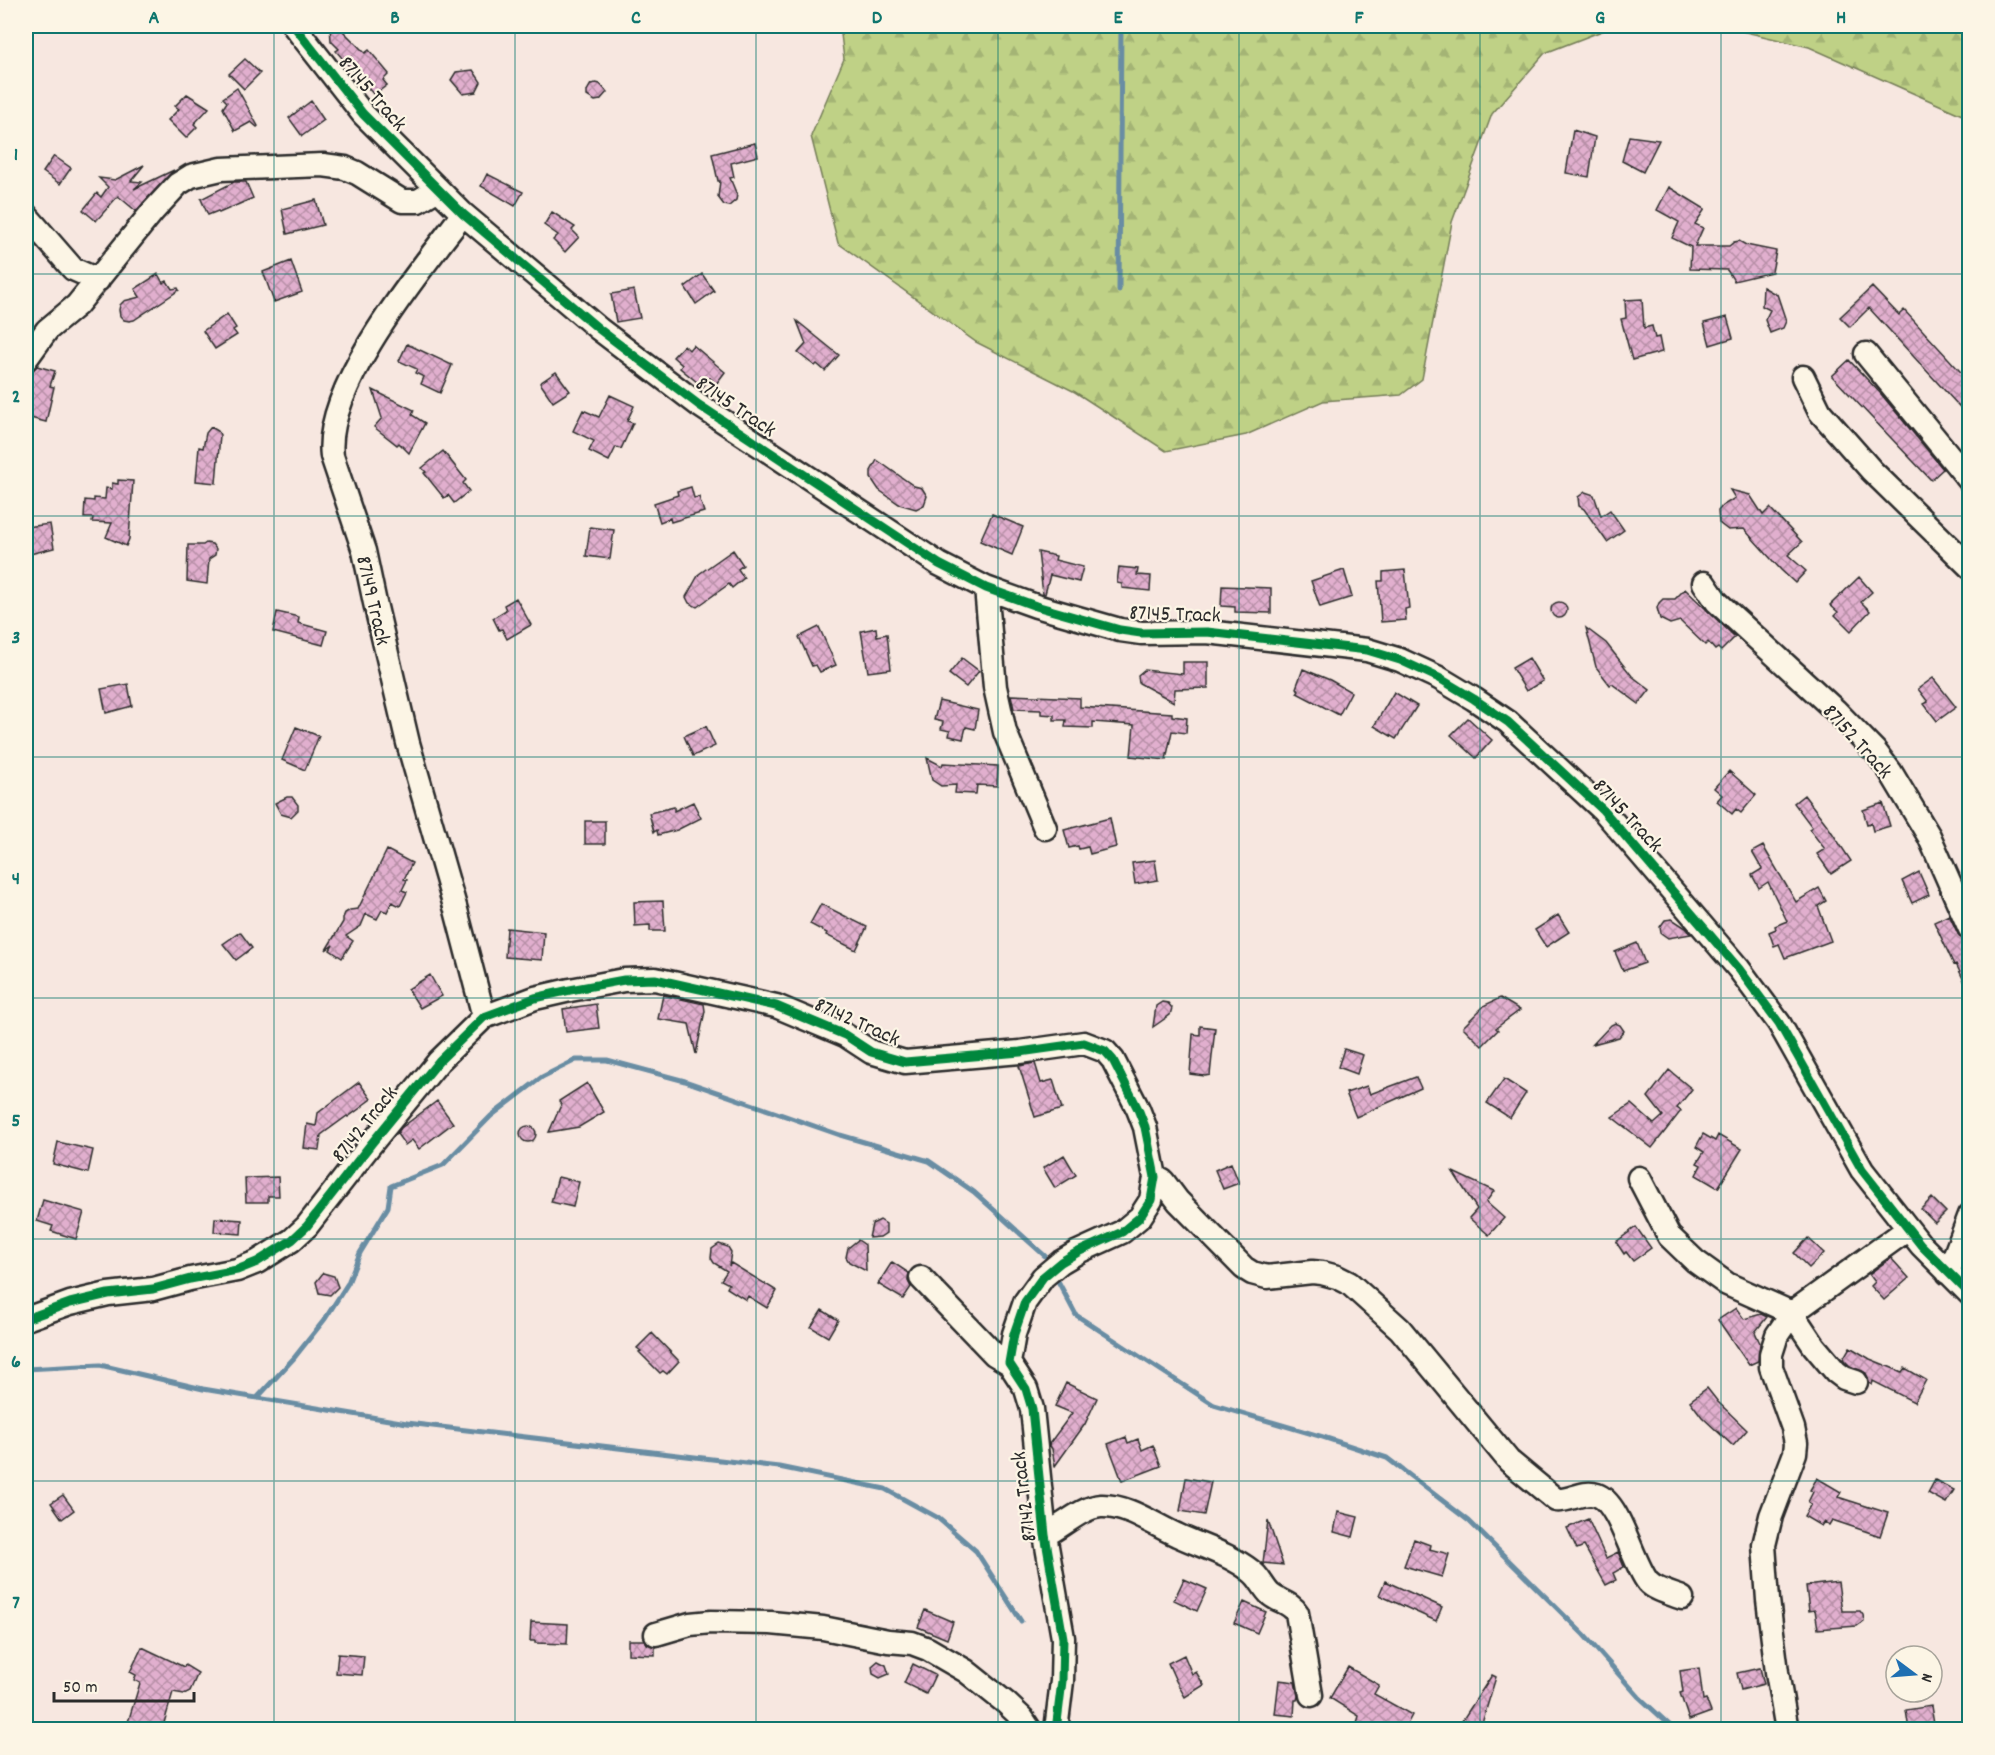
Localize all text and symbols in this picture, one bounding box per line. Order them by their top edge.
text: A [149,5,160,33]
text: B [390,5,400,33]
text: C [631,5,641,33]
text: D [872,5,883,33]
text: E [1113,5,1123,33]
text: F [1355,5,1365,33]
text: G [1595,5,1605,33]
text: H [1836,5,1846,33]
street label: 87145 Track [330,50,413,139]
text: 1 [14,142,18,170]
street label: 87145 Track [688,369,782,446]
text: 2 [12,384,20,412]
street label: 87149 Track [346,553,397,649]
street label: 87145 Track [1129,598,1221,633]
text: 3 [12,625,20,653]
street label: 87152 Track [1814,698,1899,787]
street label: 87145 Track [1584,772,1669,860]
text: 4 [12,866,20,894]
street label: 87142 Track [809,991,904,1056]
street label: 87142 Track [325,1080,406,1170]
text: 5 [11,1108,21,1136]
text: 6 [11,1349,21,1377]
street label: 87142 Track [1005,1450,1046,1544]
text: 7 [12,1590,20,1618]
north arrow [1884,1644,1944,1704]
scale bar [54,1665,194,1703]
text: N [1914,1670,1938,1685]
text: 50 m [63,1676,98,1701]

